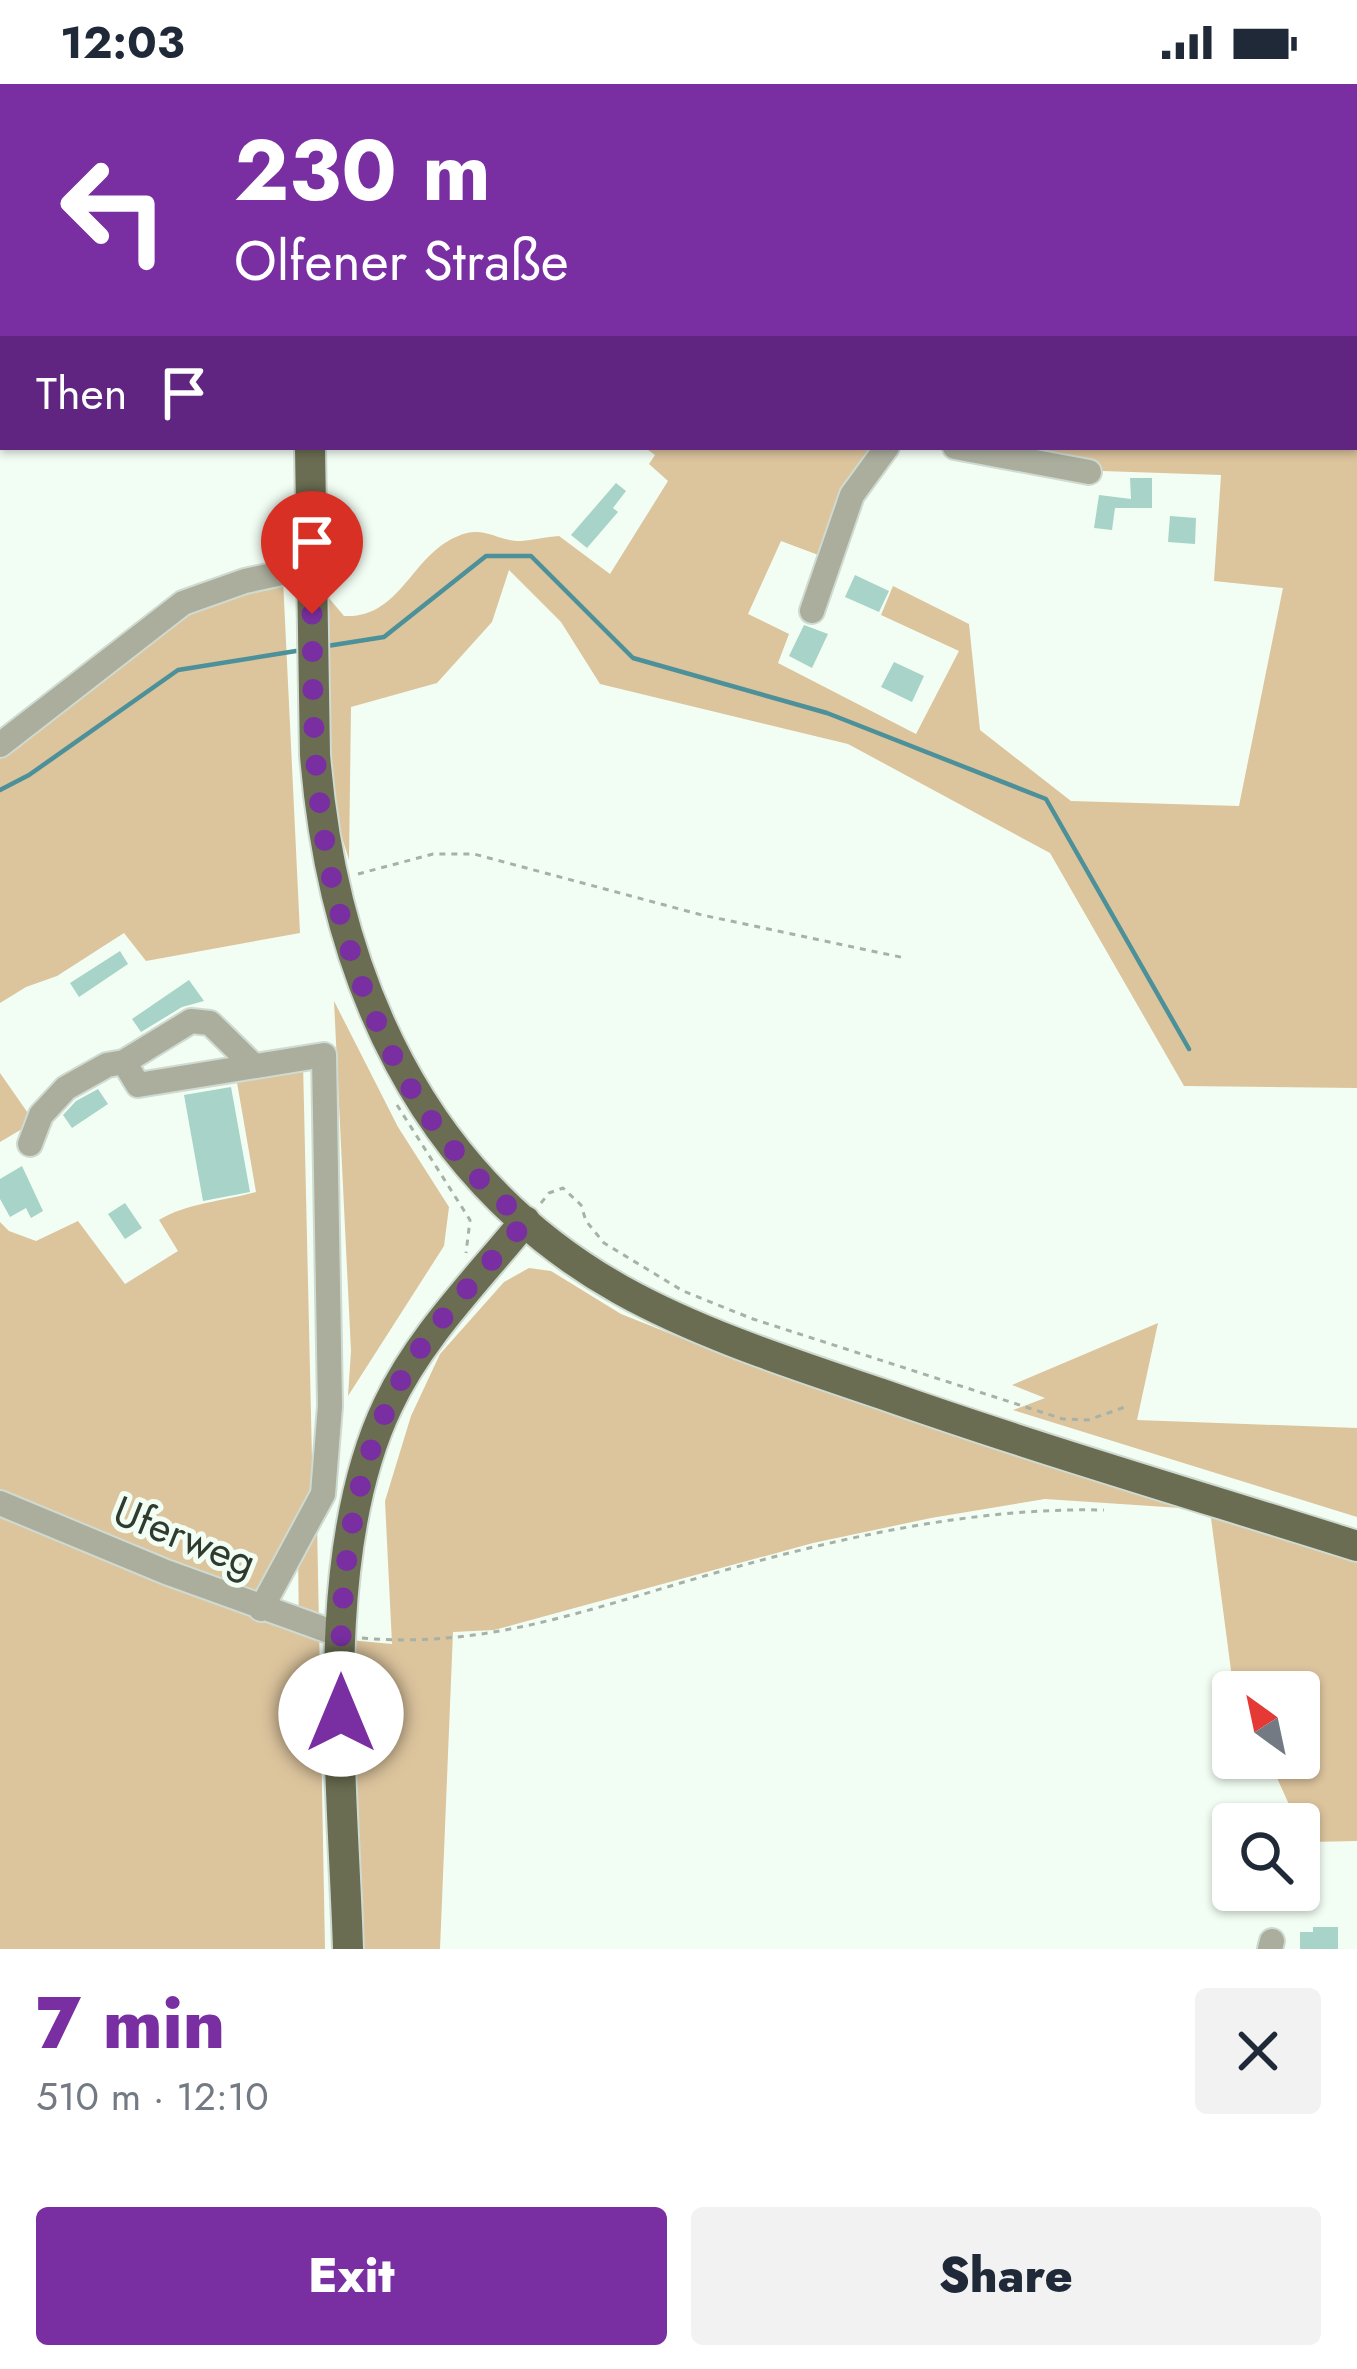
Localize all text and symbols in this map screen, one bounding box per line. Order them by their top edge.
text: 12:03 [60,10,185,75]
text: 230 m [234,110,491,232]
icon: left [36,132,192,288]
text: Olfener Straße [234,222,569,300]
icon: arrive [151,360,217,426]
text: Then [36,361,127,426]
pin [261,491,363,614]
icon: arrive [279,509,345,575]
street label: Uferweg [104,1480,265,1593]
position arrow [278,1651,404,1777]
north arrow [1212,1671,1320,1779]
map controls [1212,1671,1320,1911]
button: search [1212,1803,1320,1911]
text: 7 min [36,1971,225,2075]
button: close [1195,1988,1321,2114]
text: 510 m · 12:10 [36,2068,269,2125]
button: Exit [36,2207,667,2345]
button: Share [691,2207,1321,2345]

